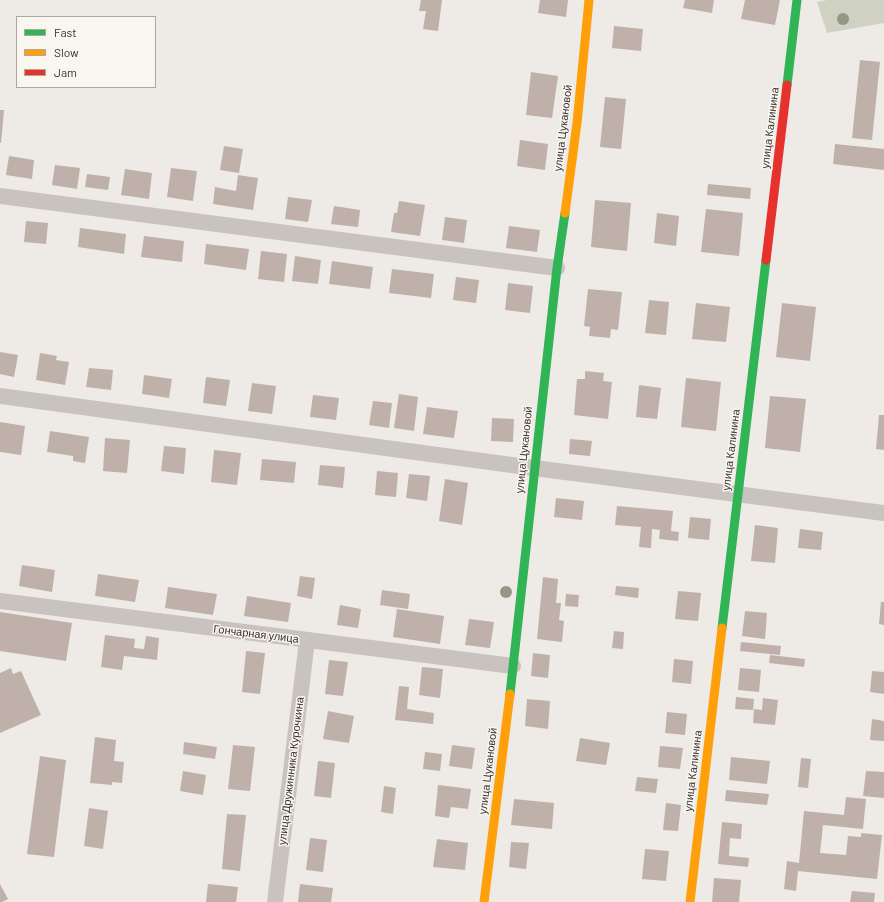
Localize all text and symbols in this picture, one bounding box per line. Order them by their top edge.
legend [16,16,156,88]
text: Fast [54,25,77,39]
text: Slow [54,45,79,59]
text: Jam [54,65,77,79]
street label: улица Цукановой [551,84,575,172]
street label: улица Калинина [758,87,782,169]
street label: улица Цукановой [513,406,535,494]
street label: улица Калинина [719,409,743,491]
street label: Гончарная улица [213,622,299,646]
street label: улица Дружинника Курочкина [275,696,307,846]
street label: улица Цукановой [476,727,500,815]
street label: улица Калинина [681,730,705,812]

